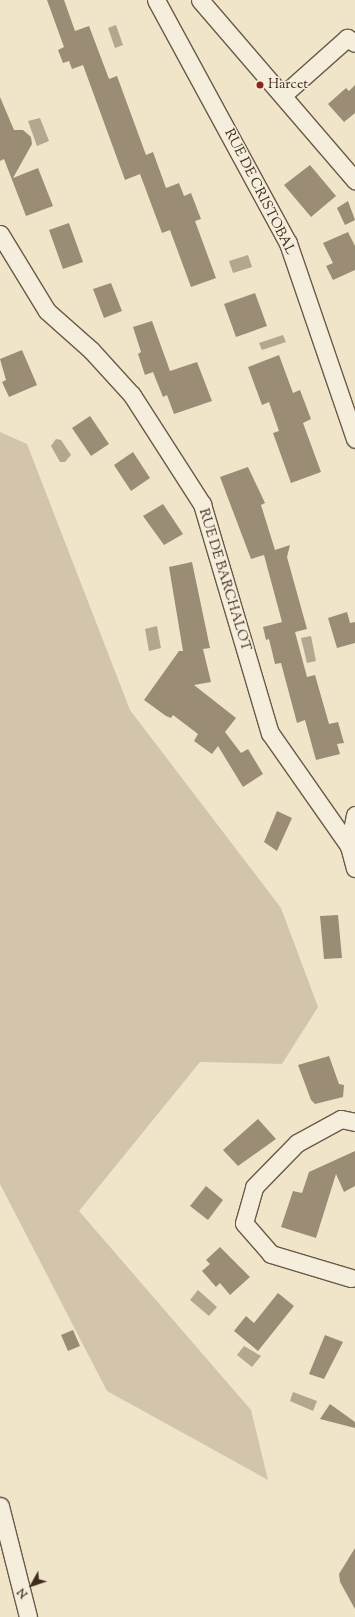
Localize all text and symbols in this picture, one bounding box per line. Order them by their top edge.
place label: Harcet [268,77,308,93]
marker: Harcet [255,80,265,90]
street label: RUE DE CRISTOBAL [220,126,298,258]
street label: RUE DE BARCHALOT [194,507,254,653]
north arrow [12,1565,52,1605]
text: N [14,1584,32,1601]

